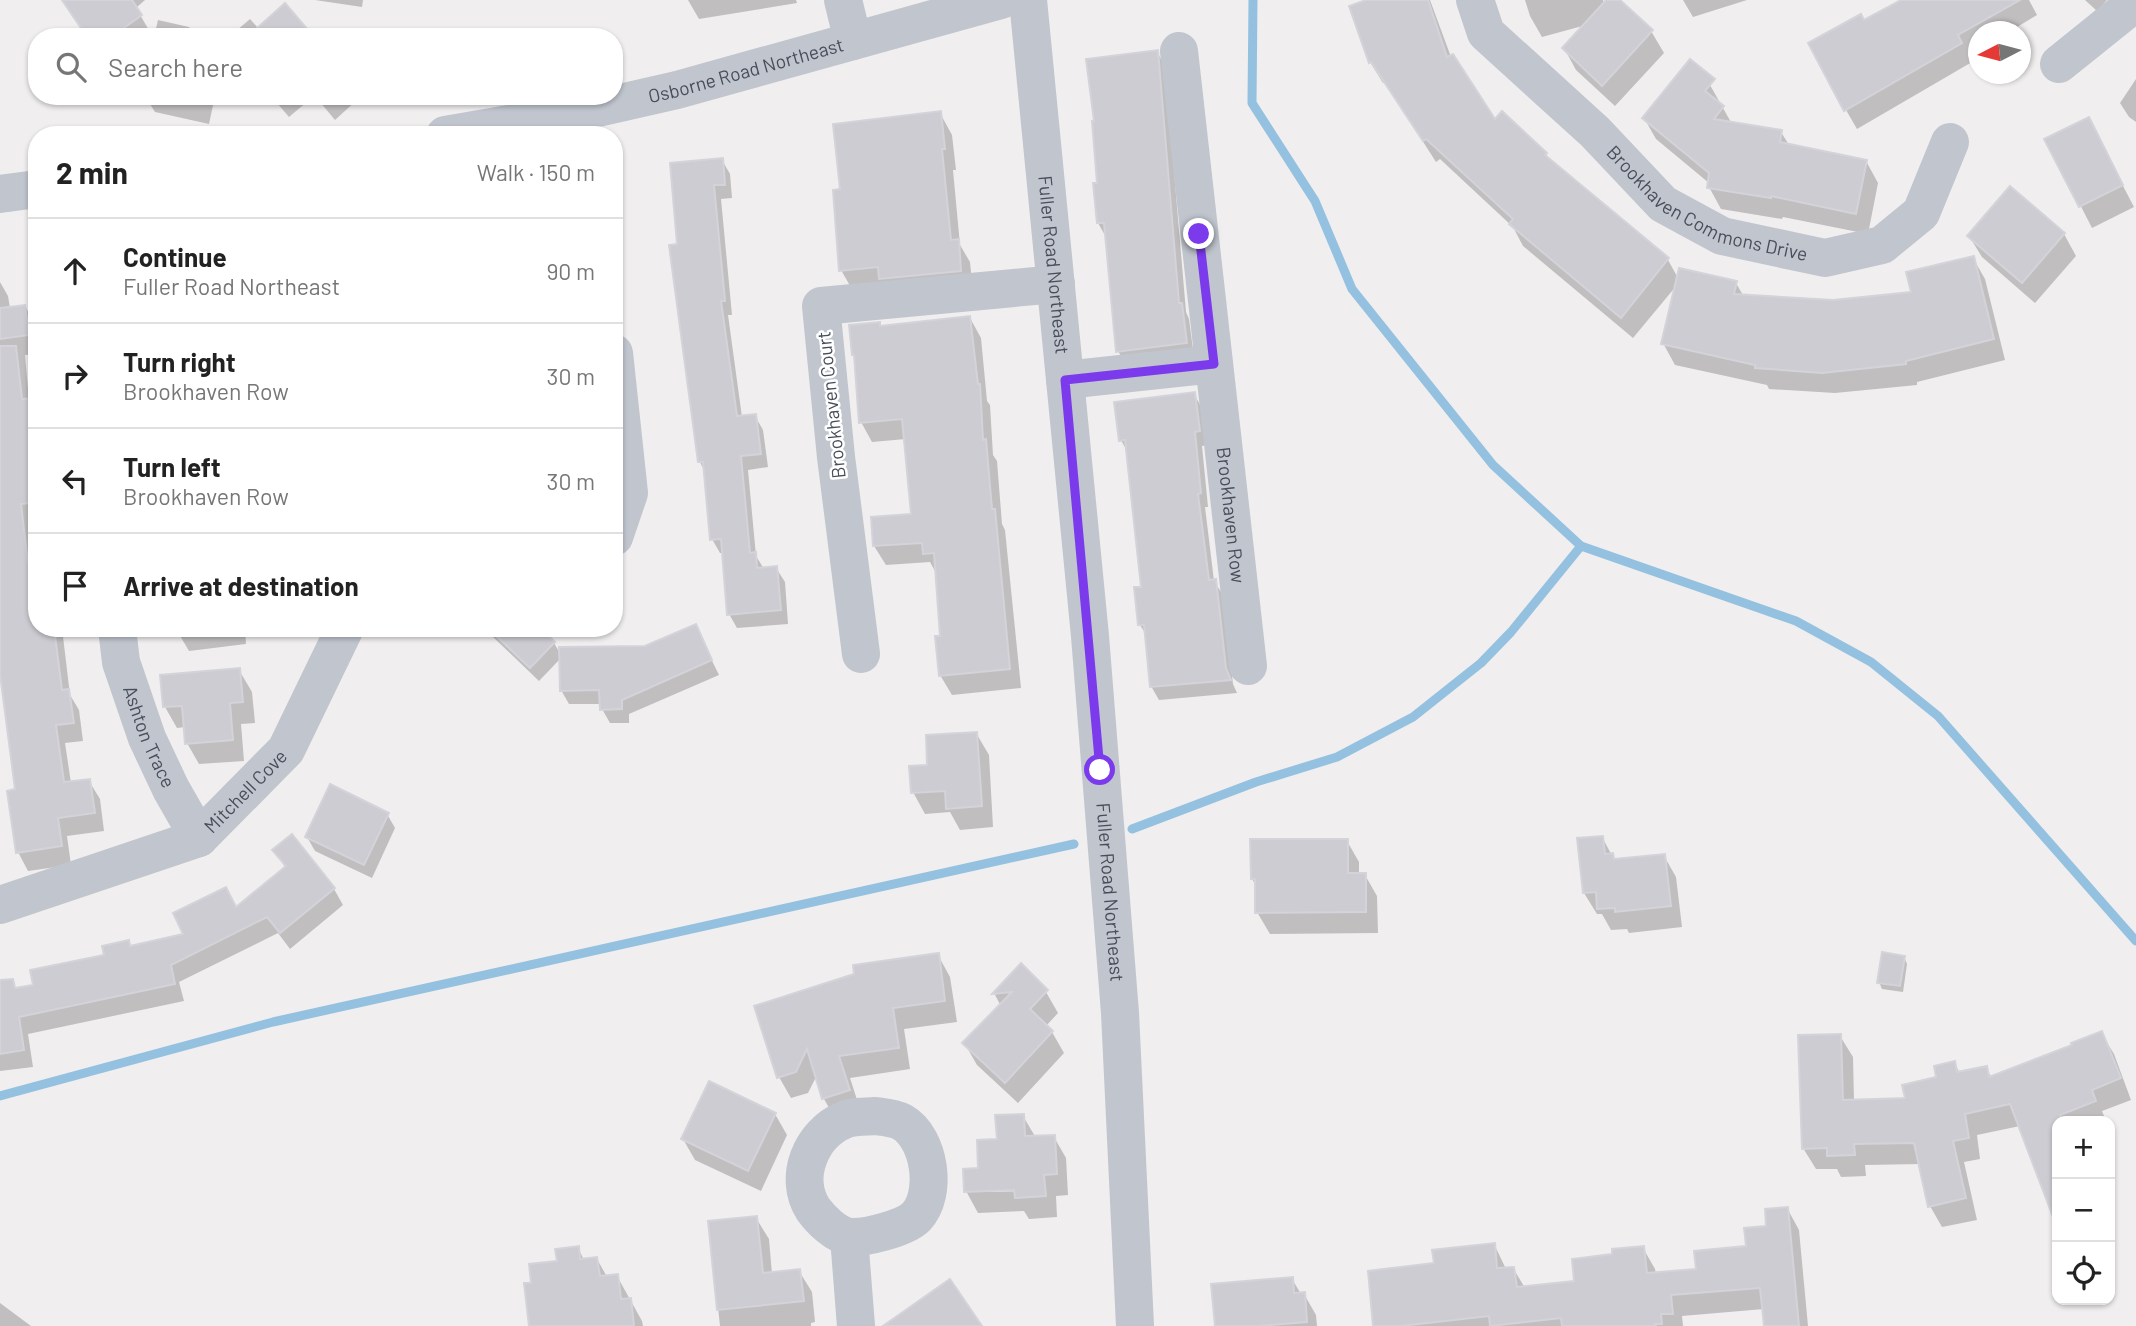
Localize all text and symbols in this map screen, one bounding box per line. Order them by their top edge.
north arrow [1968,21,2031,84]
search box [28,28,623,105]
street label: Osborne Road Northeast [646,32,846,107]
icon: search [52,48,90,86]
text: Search here [108,51,243,82]
street label: Brookhaven Commons Drive [1602,140,1810,265]
text: 2 min [56,154,128,190]
text: Walk · 150 m [477,158,595,186]
street label: Fuller Road Northeast [1034,174,1074,355]
route end [1183,218,1214,249]
text: Continue [123,241,227,272]
icon: ahead [56,252,94,290]
text: 90 m [546,257,595,285]
text: Fuller Road Northeast [123,272,340,300]
street label: Brookhaven Court [811,330,850,480]
text: Turn right [123,346,236,377]
icon: right [56,357,94,395]
text: 30 m [547,362,595,390]
text: Brookhaven Row [123,377,289,405]
street label: Brookhaven Row [1212,446,1251,585]
text: Turn left [123,451,221,482]
icon: left [56,462,94,500]
text: 30 m [547,467,595,495]
text: Brookhaven Row [123,482,289,510]
icon: arrive [56,567,94,605]
text: Arrive at destination [123,570,359,601]
street label: Ashton Trace [119,682,181,791]
street label: Mitchell Cove [199,744,291,837]
route start [1084,754,1115,785]
street label: Fuller Road Northeast [1092,802,1129,982]
map controls [2052,1116,2115,1305]
button: + [2052,1116,2115,1179]
button: − [2052,1179,2115,1242]
button: locate [2052,1242,2115,1305]

